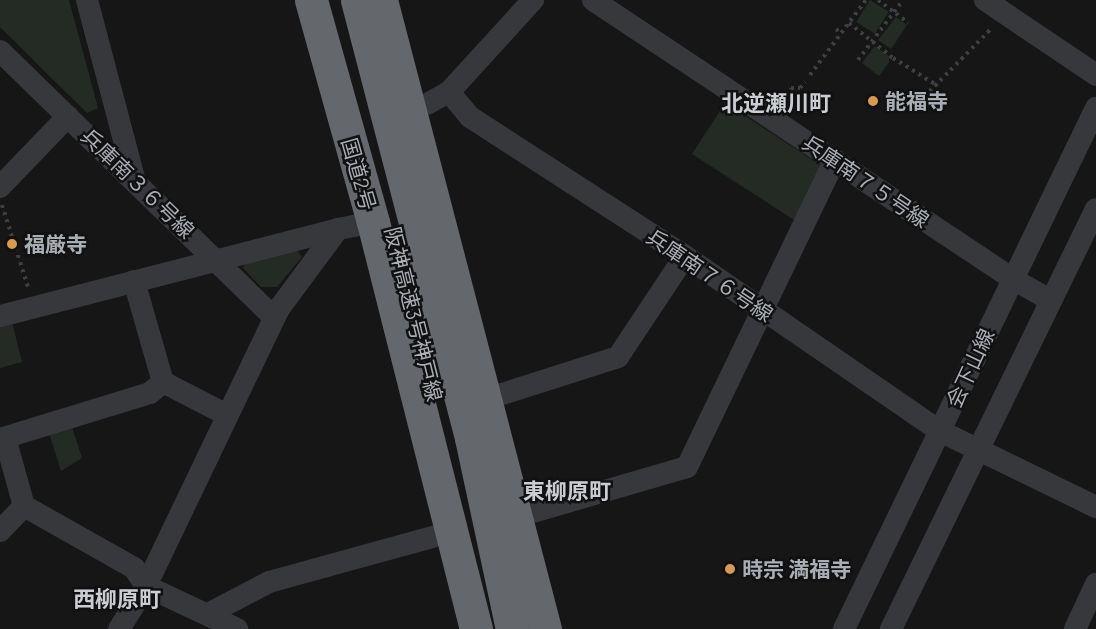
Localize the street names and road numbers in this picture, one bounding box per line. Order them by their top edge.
street label: 兵庫南３６号線 [76,123,200,243]
street label: 兵庫南７５号線 [798,129,934,233]
street label: 国道2号 [337,135,381,213]
street label: 兵庫南７６号線 [642,223,778,327]
street label: 阪神高速3号神戸線 [380,224,448,404]
street label: 会下山線 [941,325,999,411]

